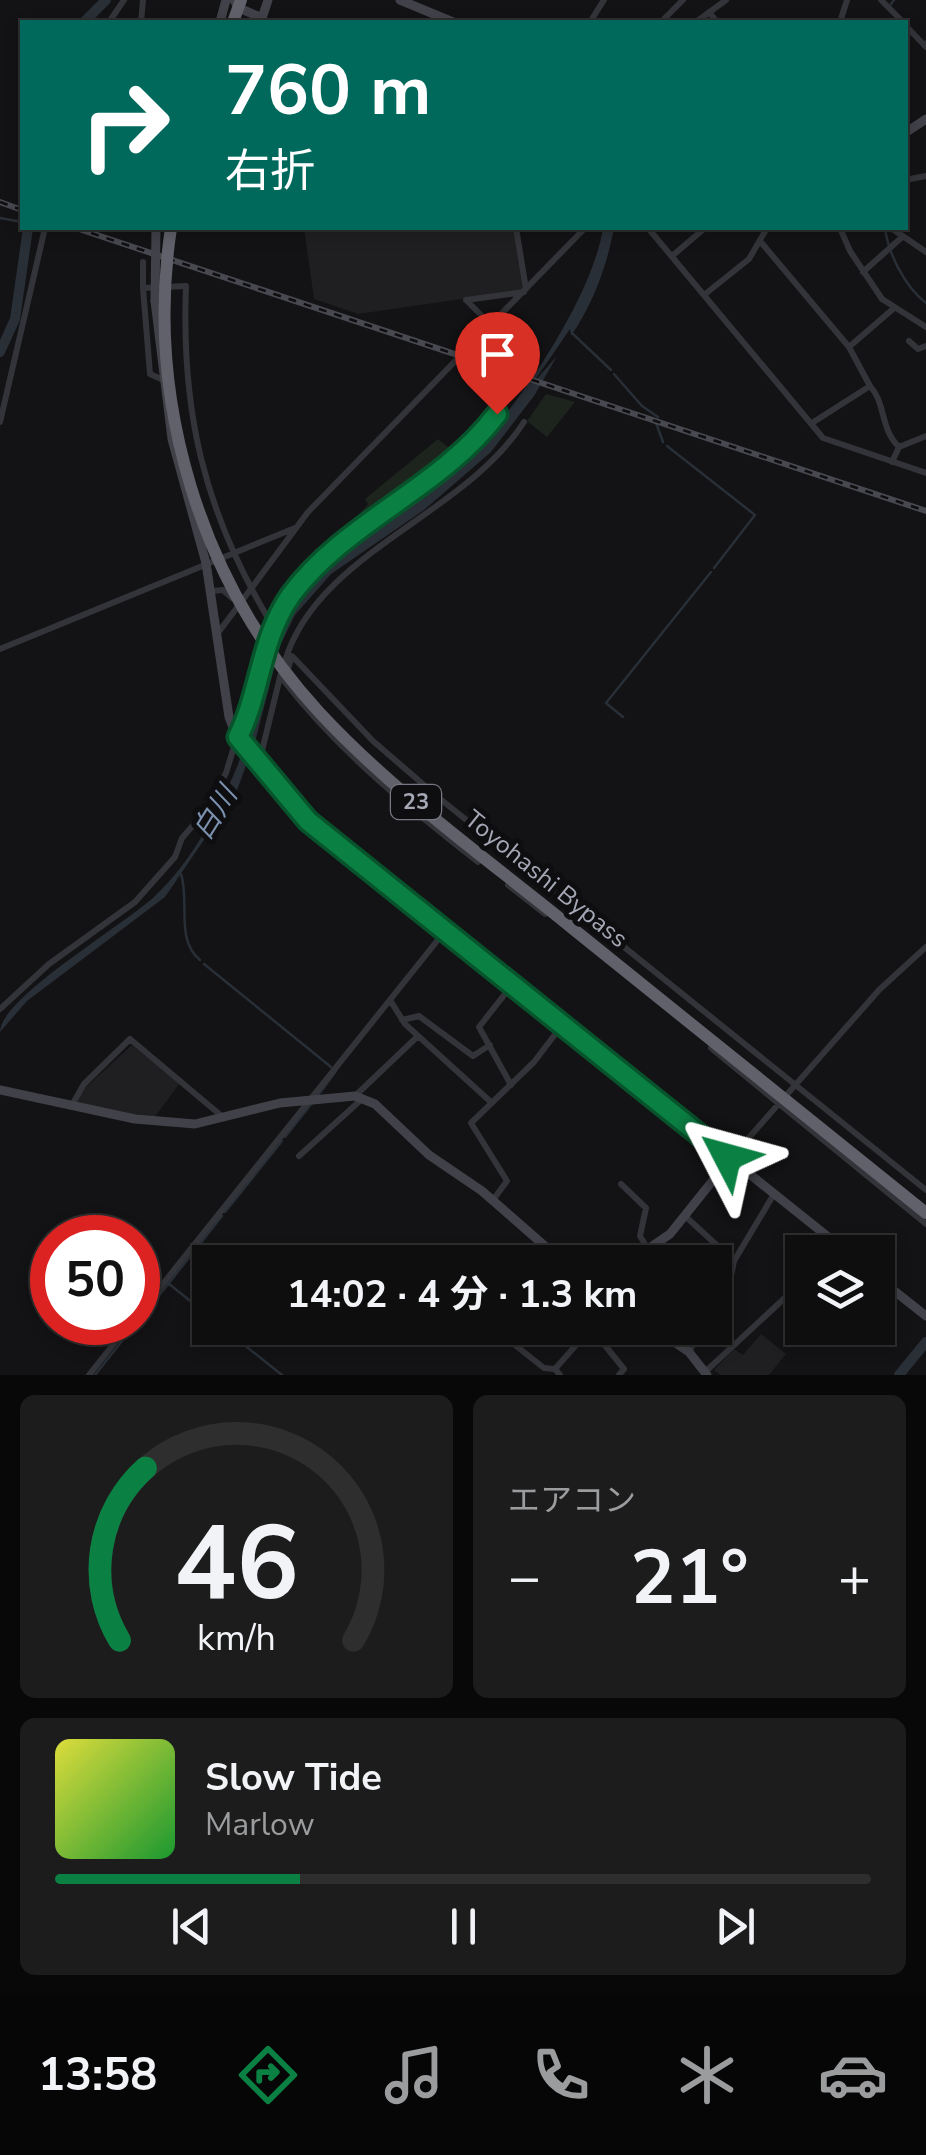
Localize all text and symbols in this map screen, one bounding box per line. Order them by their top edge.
text: 760 m [225,43,431,139]
icon: right [60,60,190,190]
text: 右折 [225,141,315,202]
pin [455,312,540,415]
icon: arrive [470,327,525,382]
water label: 白川 [184,777,248,847]
road number: 23 [391,785,441,819]
street label: Toyohashi Bypass [457,803,635,955]
position arrow [675,1105,779,1209]
speed limit sign: 50 [30,1215,160,1345]
map controls [785,1235,895,1345]
button: layers [785,1235,895,1345]
text: 14:02 · 4 分 · 1.3 km [287,1269,637,1320]
text: エアコン [508,1479,636,1522]
text: 46 [174,1493,299,1635]
text: 21° [630,1527,749,1629]
text: − [508,1540,541,1615]
text: + [838,1540,871,1615]
text: km/h [197,1614,276,1663]
text: Slow Tide [205,1752,382,1803]
text: Marlow [205,1803,315,1846]
icon: previous [164,1899,219,1954]
icon: pause [436,1899,491,1954]
icon: next [708,1899,763,1954]
icon: directions [233,2040,303,2110]
icon: music [379,2040,449,2110]
icon: phone [526,2040,596,2110]
icon: climate [672,2040,742,2110]
icon: car [818,2040,888,2110]
text: 13:58 [38,2045,157,2106]

